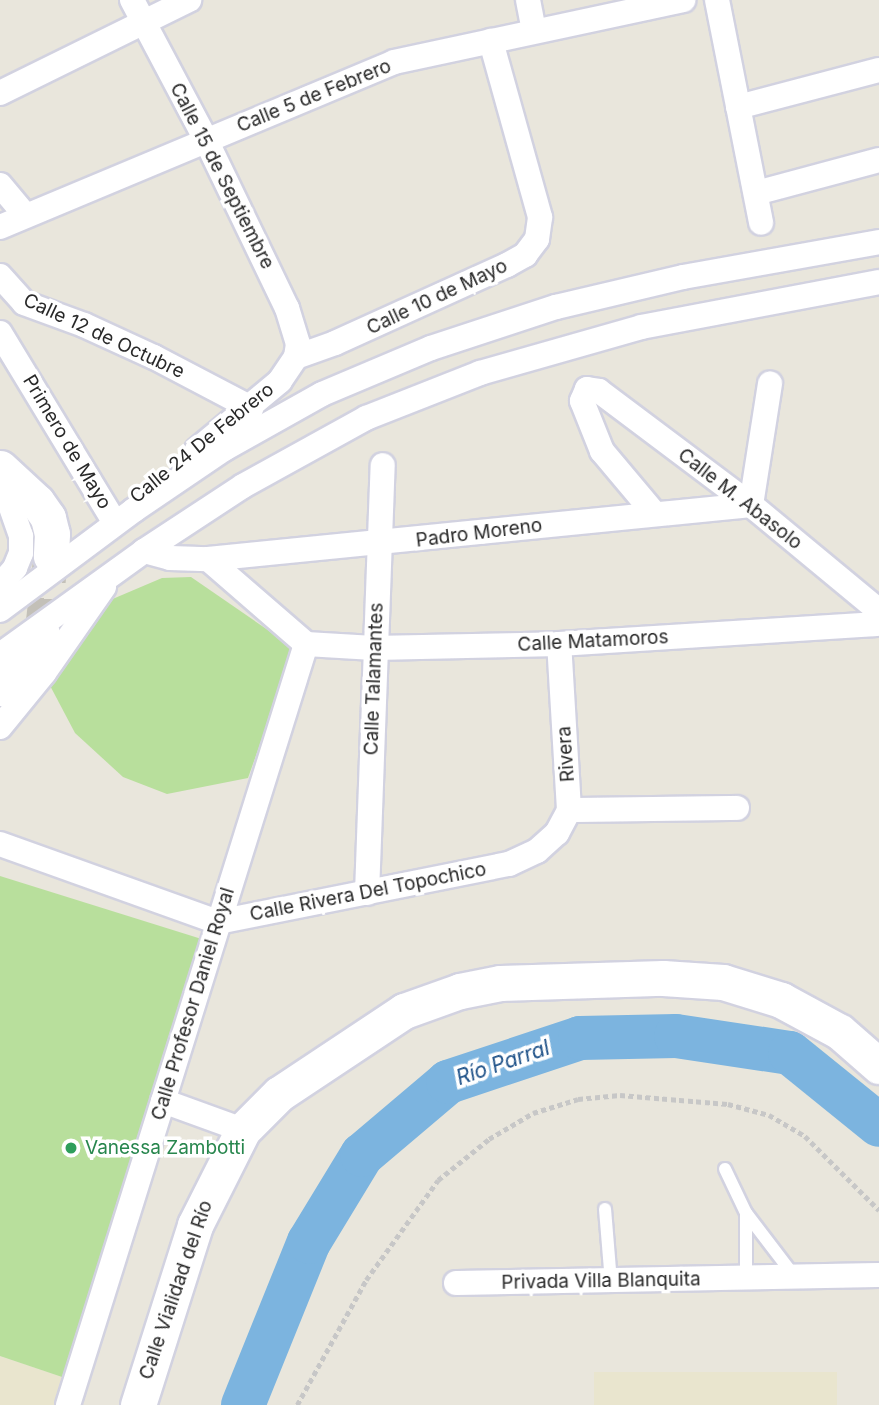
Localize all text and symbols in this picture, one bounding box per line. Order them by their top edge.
street label: Calle 5 de Febrero [233,55,395,137]
street label: Calle 15 de Septiembre [165,79,279,273]
street label: Calle 10 de Mayo [363,254,511,340]
street label: Calle 12 de Octubre [20,289,188,383]
street label: Primero de Mayo [18,371,116,513]
street label: Calle 24 De Febrero [125,378,279,508]
street label: Calle M. Abasolo [673,443,807,555]
street label: Padro Moreno [415,514,543,552]
street label: Calle Talamantes [360,602,388,756]
street label: Calle Matamoros [517,626,669,656]
street label: Rivera [553,725,579,783]
street label: Calle Rivera Del Topochico [248,858,488,926]
street label: Calle Profesor Daniel Royal [147,885,239,1123]
water label: Río Parral [453,1035,553,1091]
place label: Vanessa Zambotti [85,1137,245,1159]
marker: Vanessa Zambotti [63,1140,79,1156]
street label: Calle Vialidad del Río [135,1197,217,1383]
street label: Privada Villa Blanquita [501,1268,701,1294]

